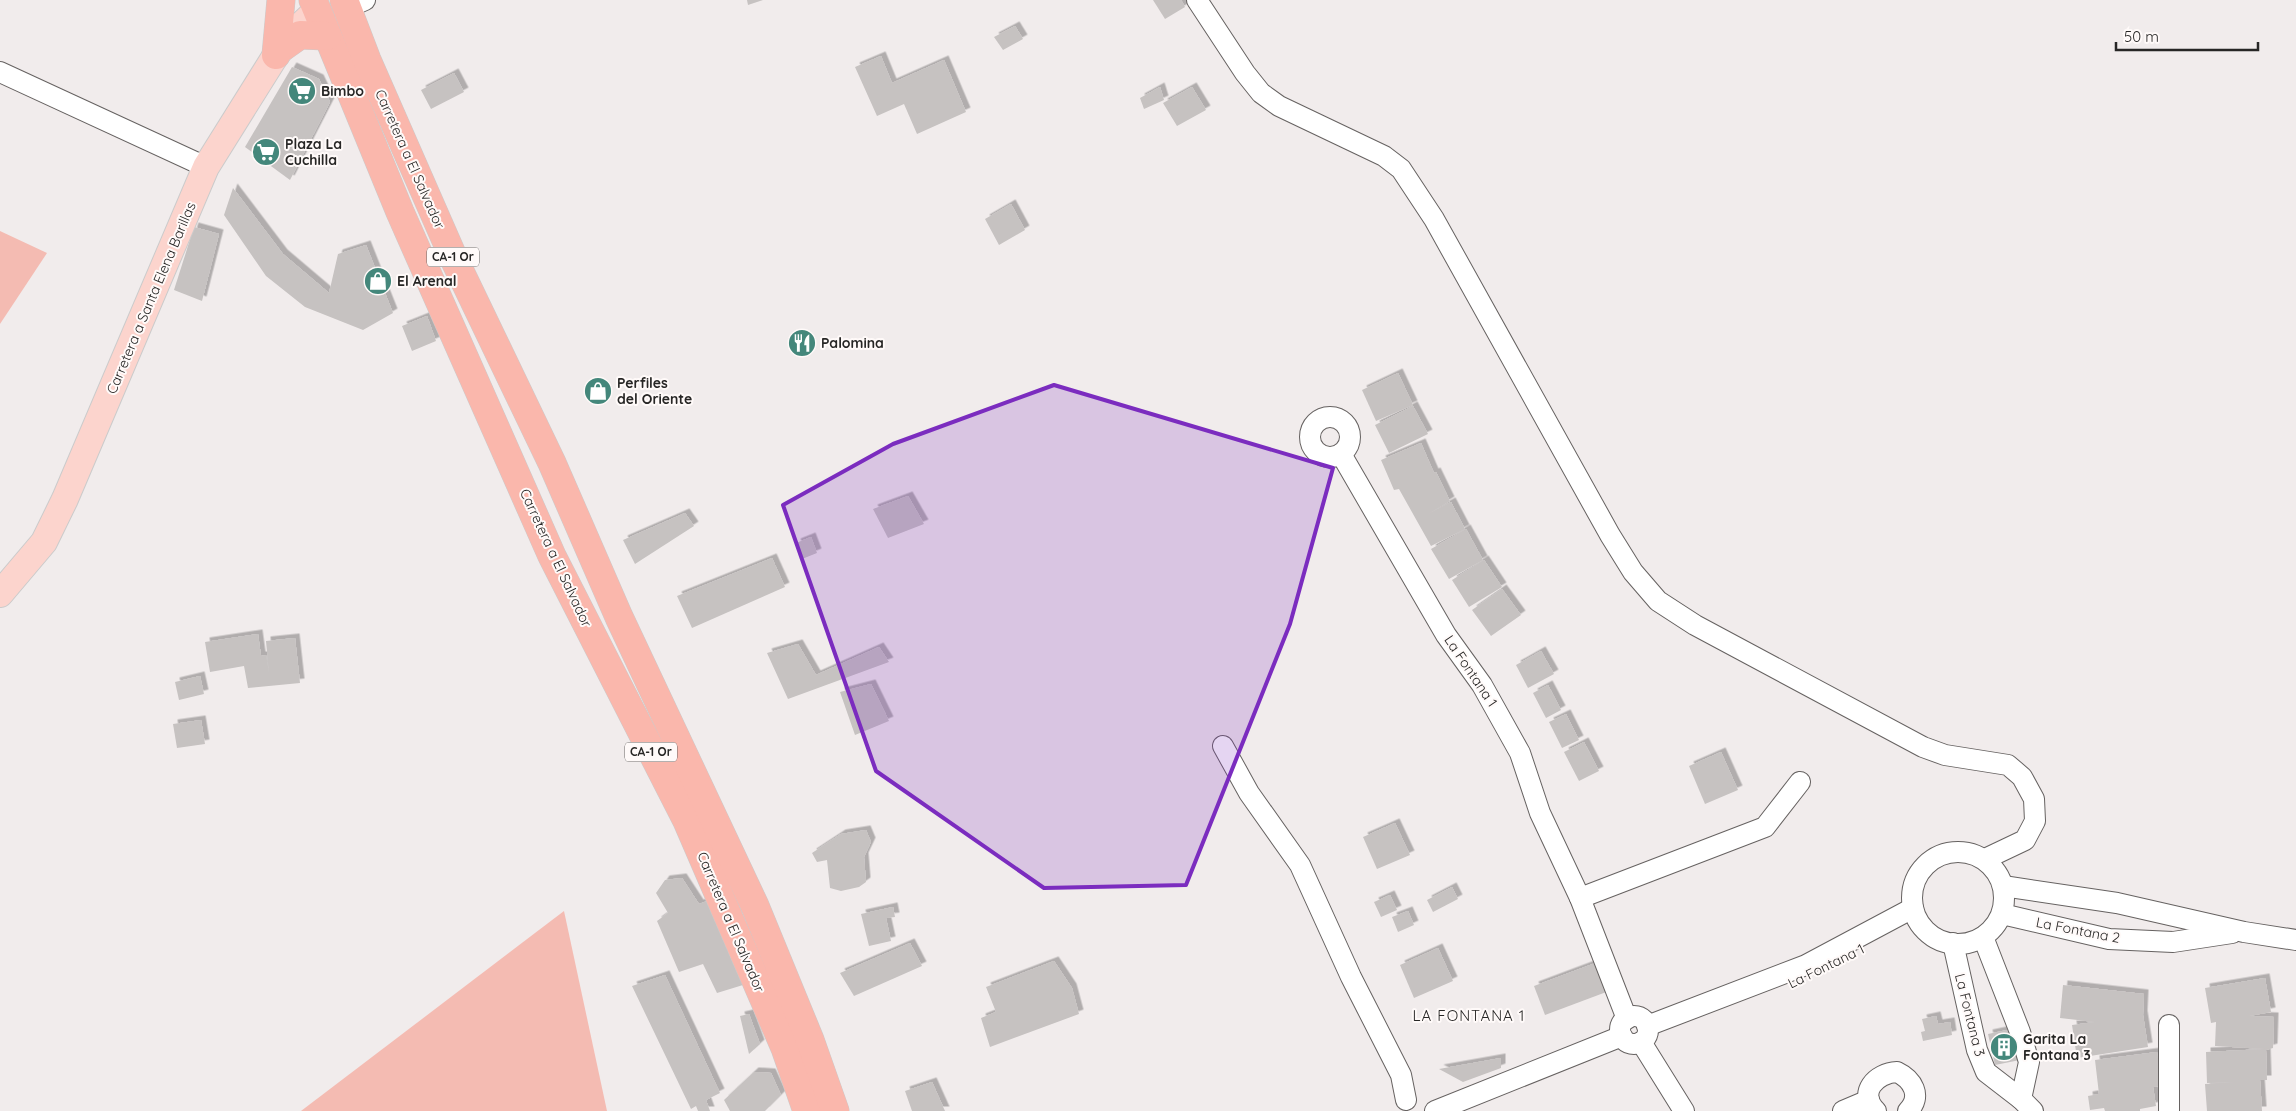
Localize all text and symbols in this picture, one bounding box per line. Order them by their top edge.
scale bar [2116,20,2258,52]
text: 50 m [2124,27,2159,46]
supermarket icon: Bimbo [287,76,317,106]
place label: Bimbo [321,82,364,100]
street label: Carretera a El Salvador [371,86,449,232]
place label: Plaza La Cuchilla [285,135,342,169]
supermarket icon: Plaza La Cuchilla [251,137,281,167]
street label: Carretera a Santa Elena Barillas [102,199,200,397]
road number: CA-1 Or [427,248,479,266]
shop icon: El Arenal [363,266,393,296]
place label: El Arenal [397,272,457,290]
restaurant icon: Palomina [787,328,817,358]
place label: Palomina [821,334,884,352]
place label: Perfiles del Oriente [617,374,692,408]
shop icon: Perfiles del Oriente [583,376,613,406]
street label: Carretera a El Salvador [516,486,596,631]
street label: La Fontana 1 [1440,632,1502,710]
road number: CA-1 Or [625,742,677,762]
street label: Carretera a El Salvador [693,849,769,995]
street label: La Fontana 2 [2034,913,2122,947]
street label: La Fontana 1 [1785,940,1867,992]
street label: La Fontana 3 [1951,972,1989,1058]
district label: LA FONTANA 1 [1413,1006,1525,1025]
place label: Garita La Fontana 3 [2023,1030,2091,1064]
building icon: Garita La Fontana 3 [1989,1032,2019,1062]

